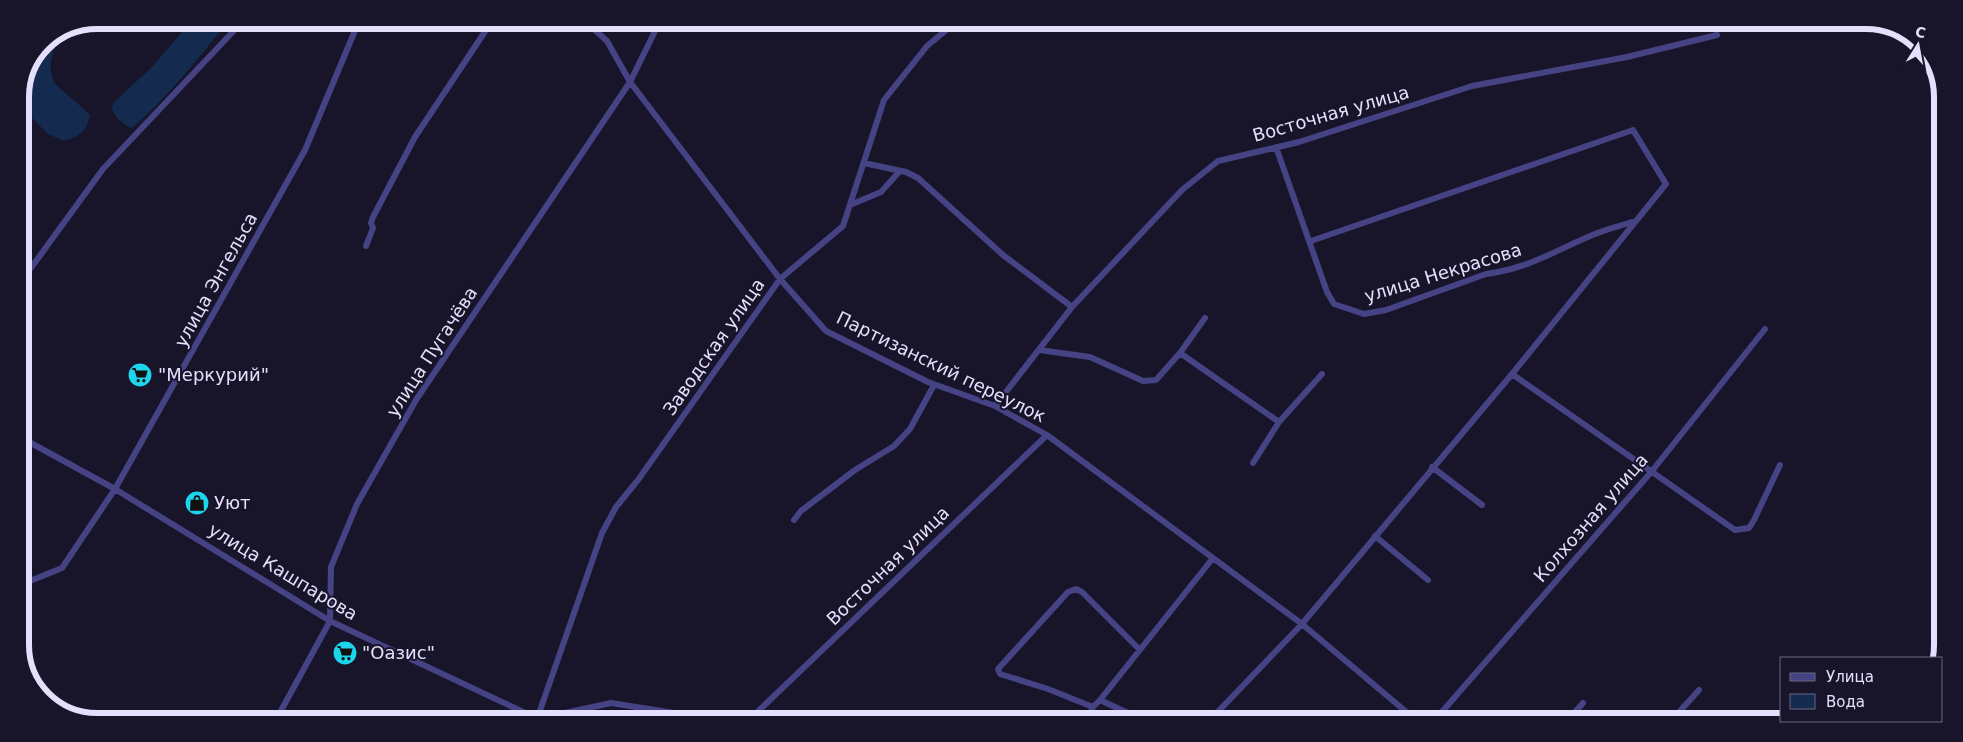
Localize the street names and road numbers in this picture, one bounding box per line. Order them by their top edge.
street label: Восточная улица [1250,81,1412,146]
street label: улица Энгельса [170,209,261,351]
street label: улица Некрасова [1362,239,1524,306]
street label: Заводская улица [658,274,769,419]
street label: улица Пугачёва [382,283,481,421]
street label: Партизанский переулок [833,307,1049,426]
street label: Колхозная улица [1529,449,1652,586]
street label: Восточная улица [822,502,953,629]
street label: улица Кашпарова [205,519,362,624]

